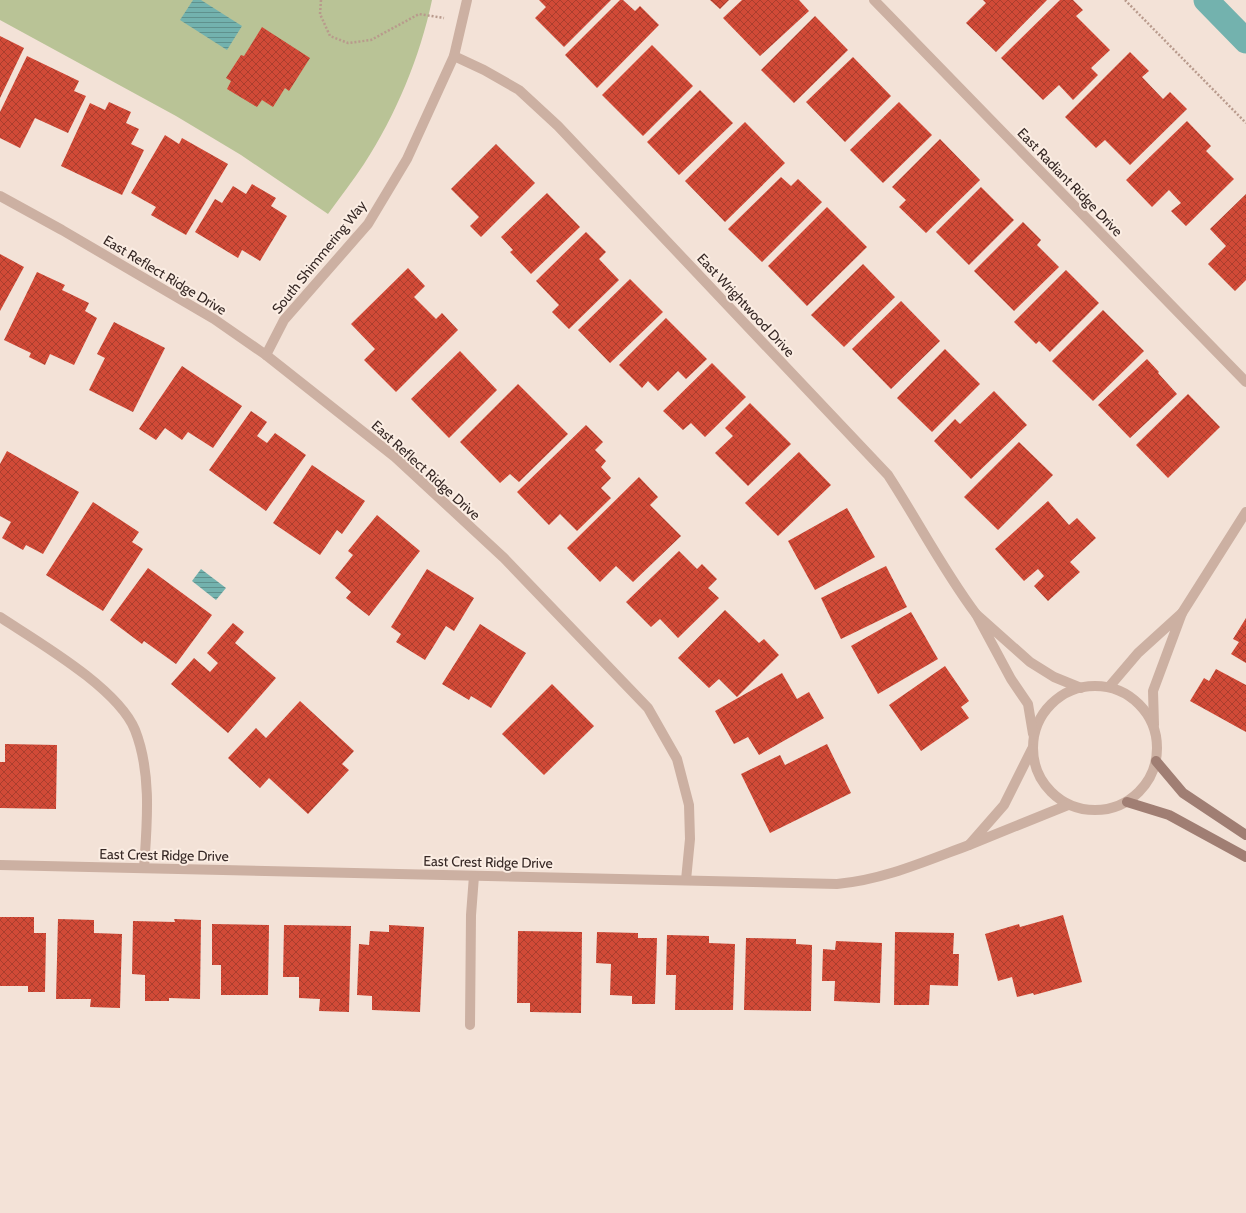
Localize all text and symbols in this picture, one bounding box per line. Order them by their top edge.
street label: East Radiant Ridge Drive [1013,124,1127,240]
street label: South Shimmering Way [268,197,370,317]
street label: East Reflect Ridge Drive [100,231,230,319]
street label: East Wrightwood Drive [693,249,799,361]
street label: East Reflect Ridge Drive [368,416,484,524]
street label: East Crest Ridge Drive [99,845,229,865]
street label: East Crest Ridge Drive [423,852,553,872]

